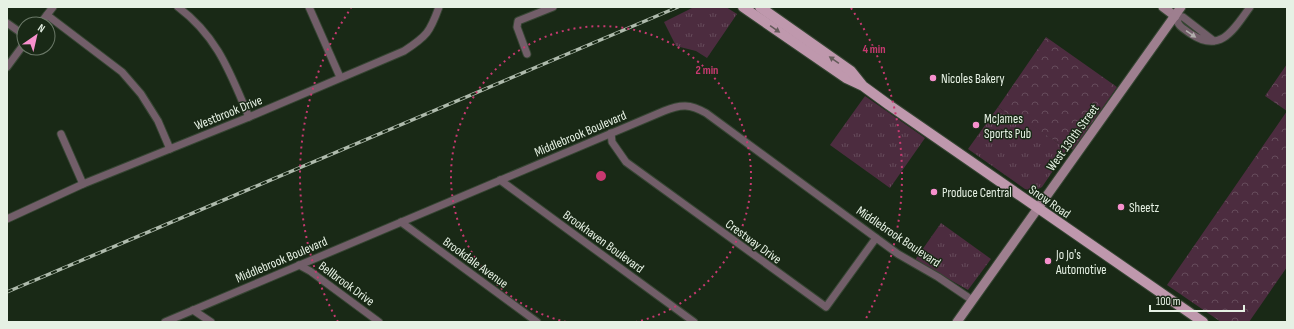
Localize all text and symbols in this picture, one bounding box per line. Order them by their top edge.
north arrow [16,16,56,56]
text: N [35,21,47,35]
one-way arrow [770,25,780,33]
one-way arrow [1186,30,1196,38]
text: 4 min [862,42,886,57]
one-way arrow [829,56,840,64]
text: 2 min [696,63,718,78]
place label: Nicoles Bakery [941,71,1005,87]
marker: Nicoles Bakery [928,73,938,83]
street label: Westbrook Drive [192,92,265,134]
street label: West 130th Street [1043,101,1103,174]
street label: Middlebrook Boulevard [532,107,629,160]
place label: McJames Sports Pub [984,111,1031,142]
marker: McJames Sports Pub [971,120,981,130]
centre of rings [594,169,608,183]
street label: Snow Road [1025,182,1073,222]
place label: Produce Central [942,185,1012,201]
marker: Produce Central [929,187,939,197]
place label: Sheetz [1129,200,1160,216]
marker: Sheetz [1116,202,1126,212]
street label: Middlebrook Boulevard [853,203,944,271]
street label: Brookhaven Boulevard [560,207,647,277]
street label: Crestway Drive [722,216,785,268]
street label: Middlebrook Boulevard [233,233,330,286]
street label: Brookdale Avenue [440,234,511,292]
place label: Jo Jo's Automotive [1055,247,1107,278]
marker: Jo Jo's Automotive [1043,256,1053,266]
street label: Bellbrook Drive [315,258,378,309]
scale bar [1150,287,1244,313]
text: 100 m [1156,294,1181,309]

